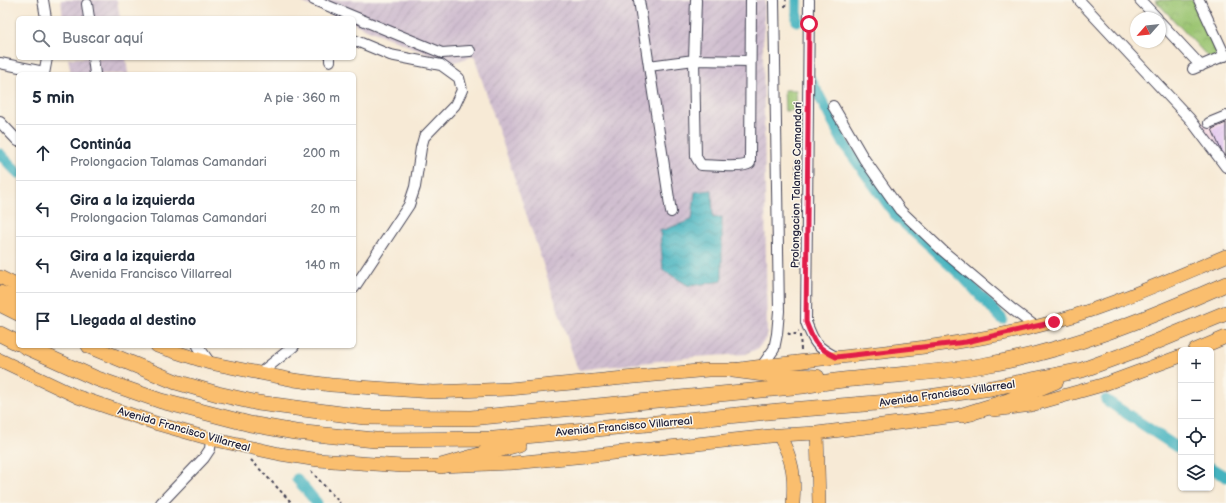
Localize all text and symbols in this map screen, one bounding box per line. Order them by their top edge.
north arrow [1130,12,1166,48]
route start [800,15,818,33]
search box [16,16,356,60]
icon: search [30,27,52,49]
text: Buscar aquí [62,29,143,48]
text: 5 min [32,88,75,108]
text: A pie · 360 m [264,90,340,106]
street label: Prolongacion Talamas Camandari [789,102,804,268]
text: Continúa [70,135,131,154]
icon: ahead [32,142,54,164]
text: 200 m [303,145,340,161]
text: Prolongacion Talamas Camandari [70,154,267,170]
text: Gira a la izquierda [70,191,195,210]
icon: left [32,198,54,220]
text: 20 m [310,201,340,217]
text: Prolongacion Talamas Camandari [70,210,267,226]
text: Gira a la izquierda [70,247,195,266]
icon: left [32,254,54,276]
text: 140 m [305,257,340,273]
text: Avenida Francisco Villarreal [70,266,232,282]
icon: arrive [32,310,54,332]
text: Llegada al destino [70,311,196,330]
route end [1045,313,1063,331]
map controls [1178,347,1214,491]
button: + [1178,347,1214,383]
street label: Avenida Francisco Villarreal [878,378,1016,409]
button: − [1178,383,1214,419]
street label: Avenida Francisco Villarreal [116,404,252,455]
street label: Avenida Francisco Villarreal [555,414,693,439]
button: locate [1178,419,1214,455]
button: layers [1178,455,1214,491]

